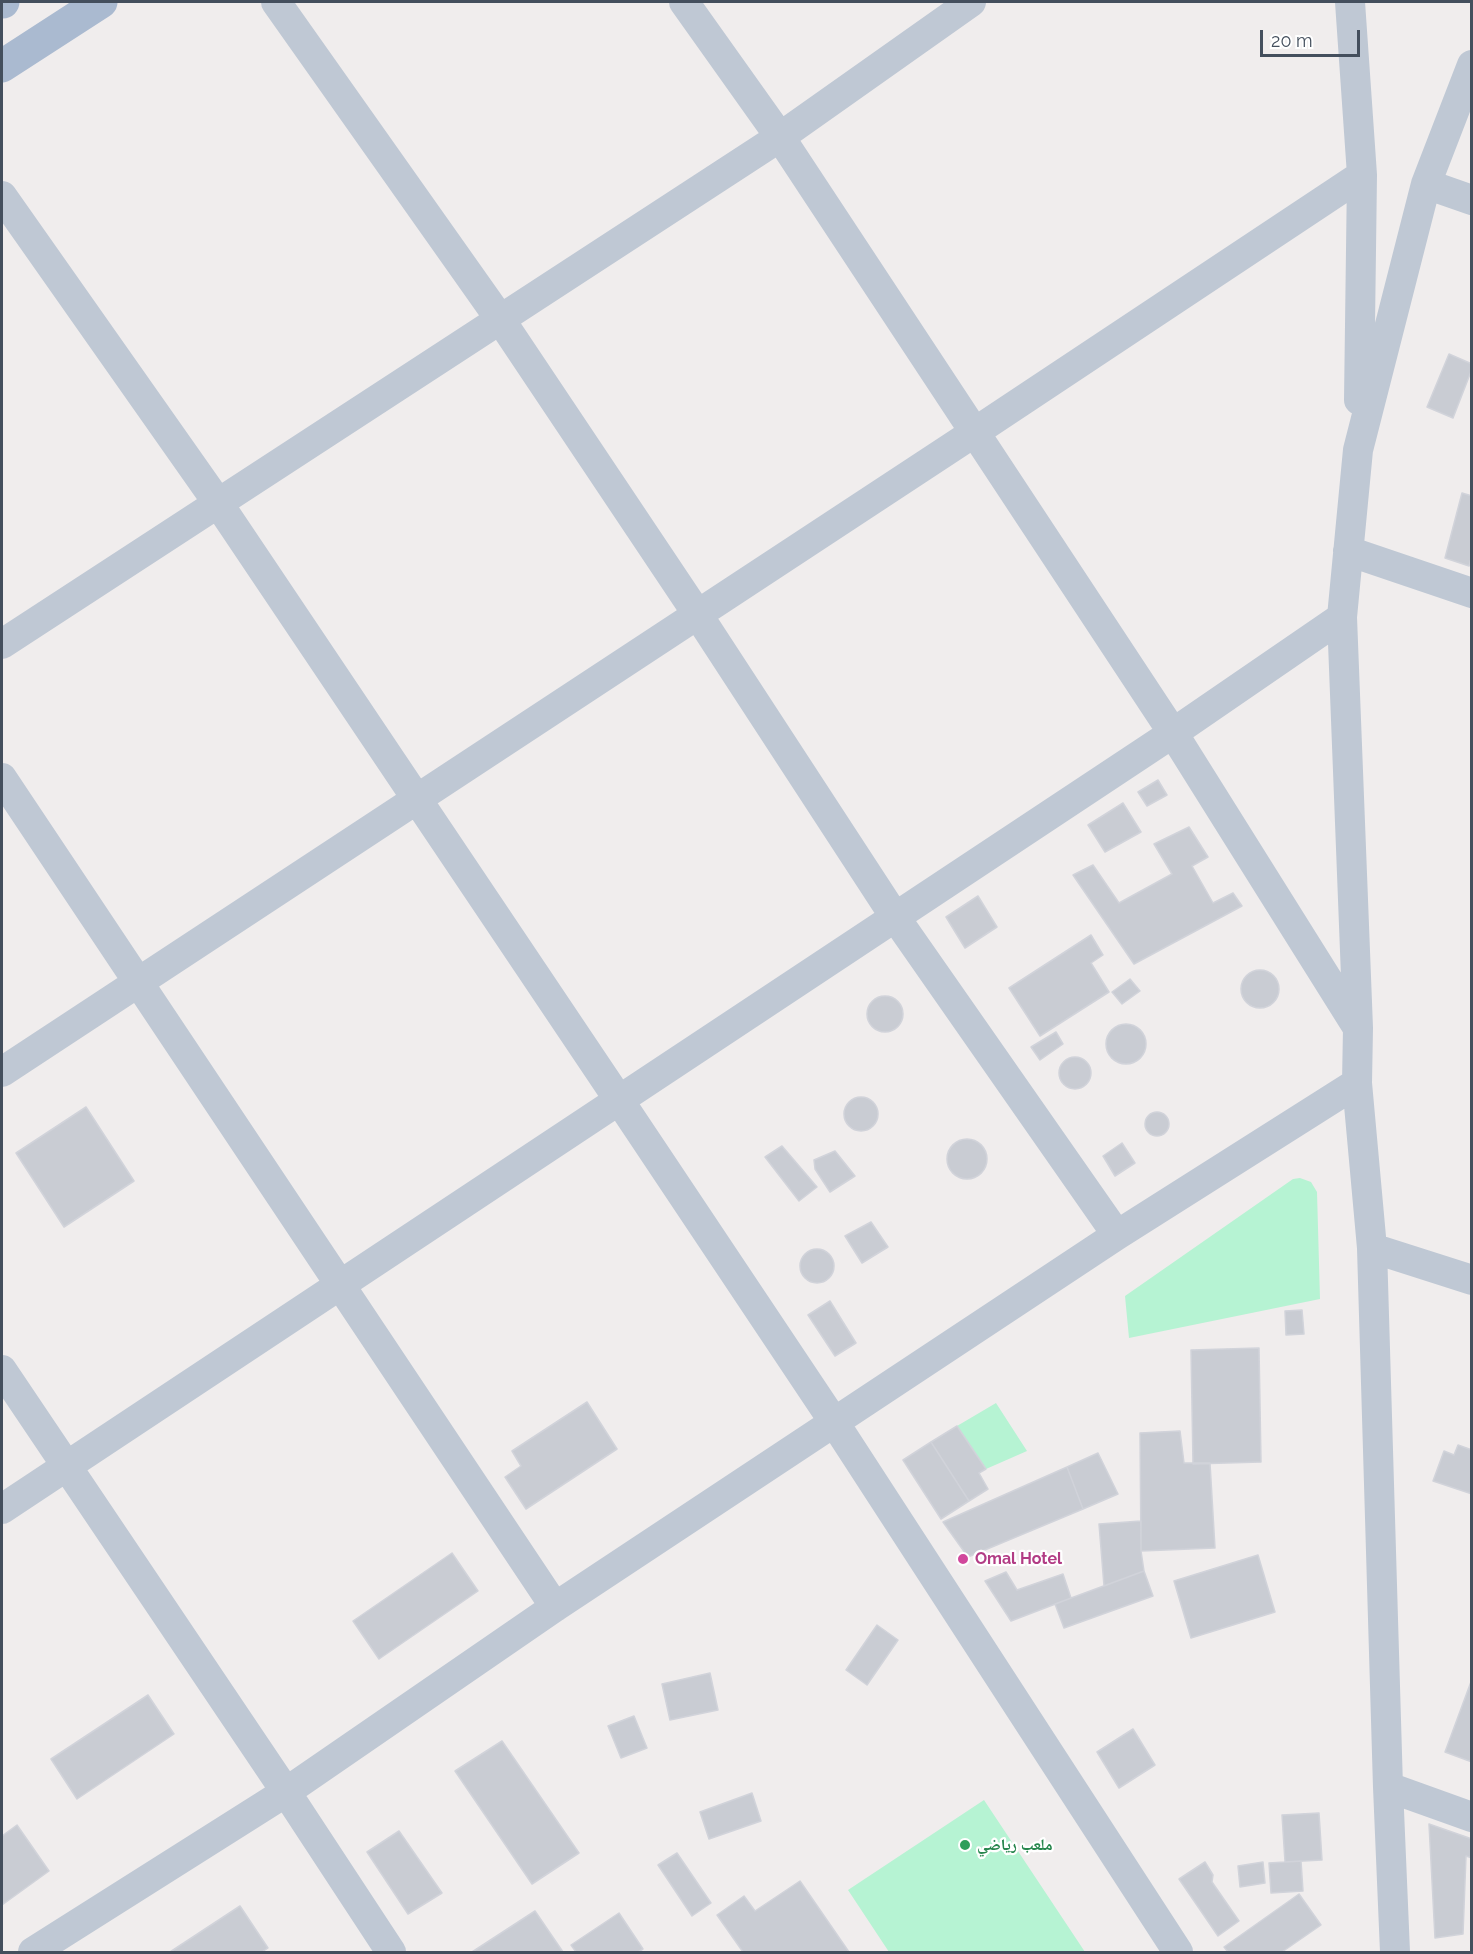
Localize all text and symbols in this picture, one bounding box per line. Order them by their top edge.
scale bar [1263,18,1364,56]
text: 20 m [1271,30,1313,51]
place label: Omal Hotel [975,1549,1062,1569]
marker: Omal Hotel [956,1552,970,1566]
place label: ملعب رياضي [977,1835,1052,1855]
marker: ملعب رياضي [958,1838,972,1852]

